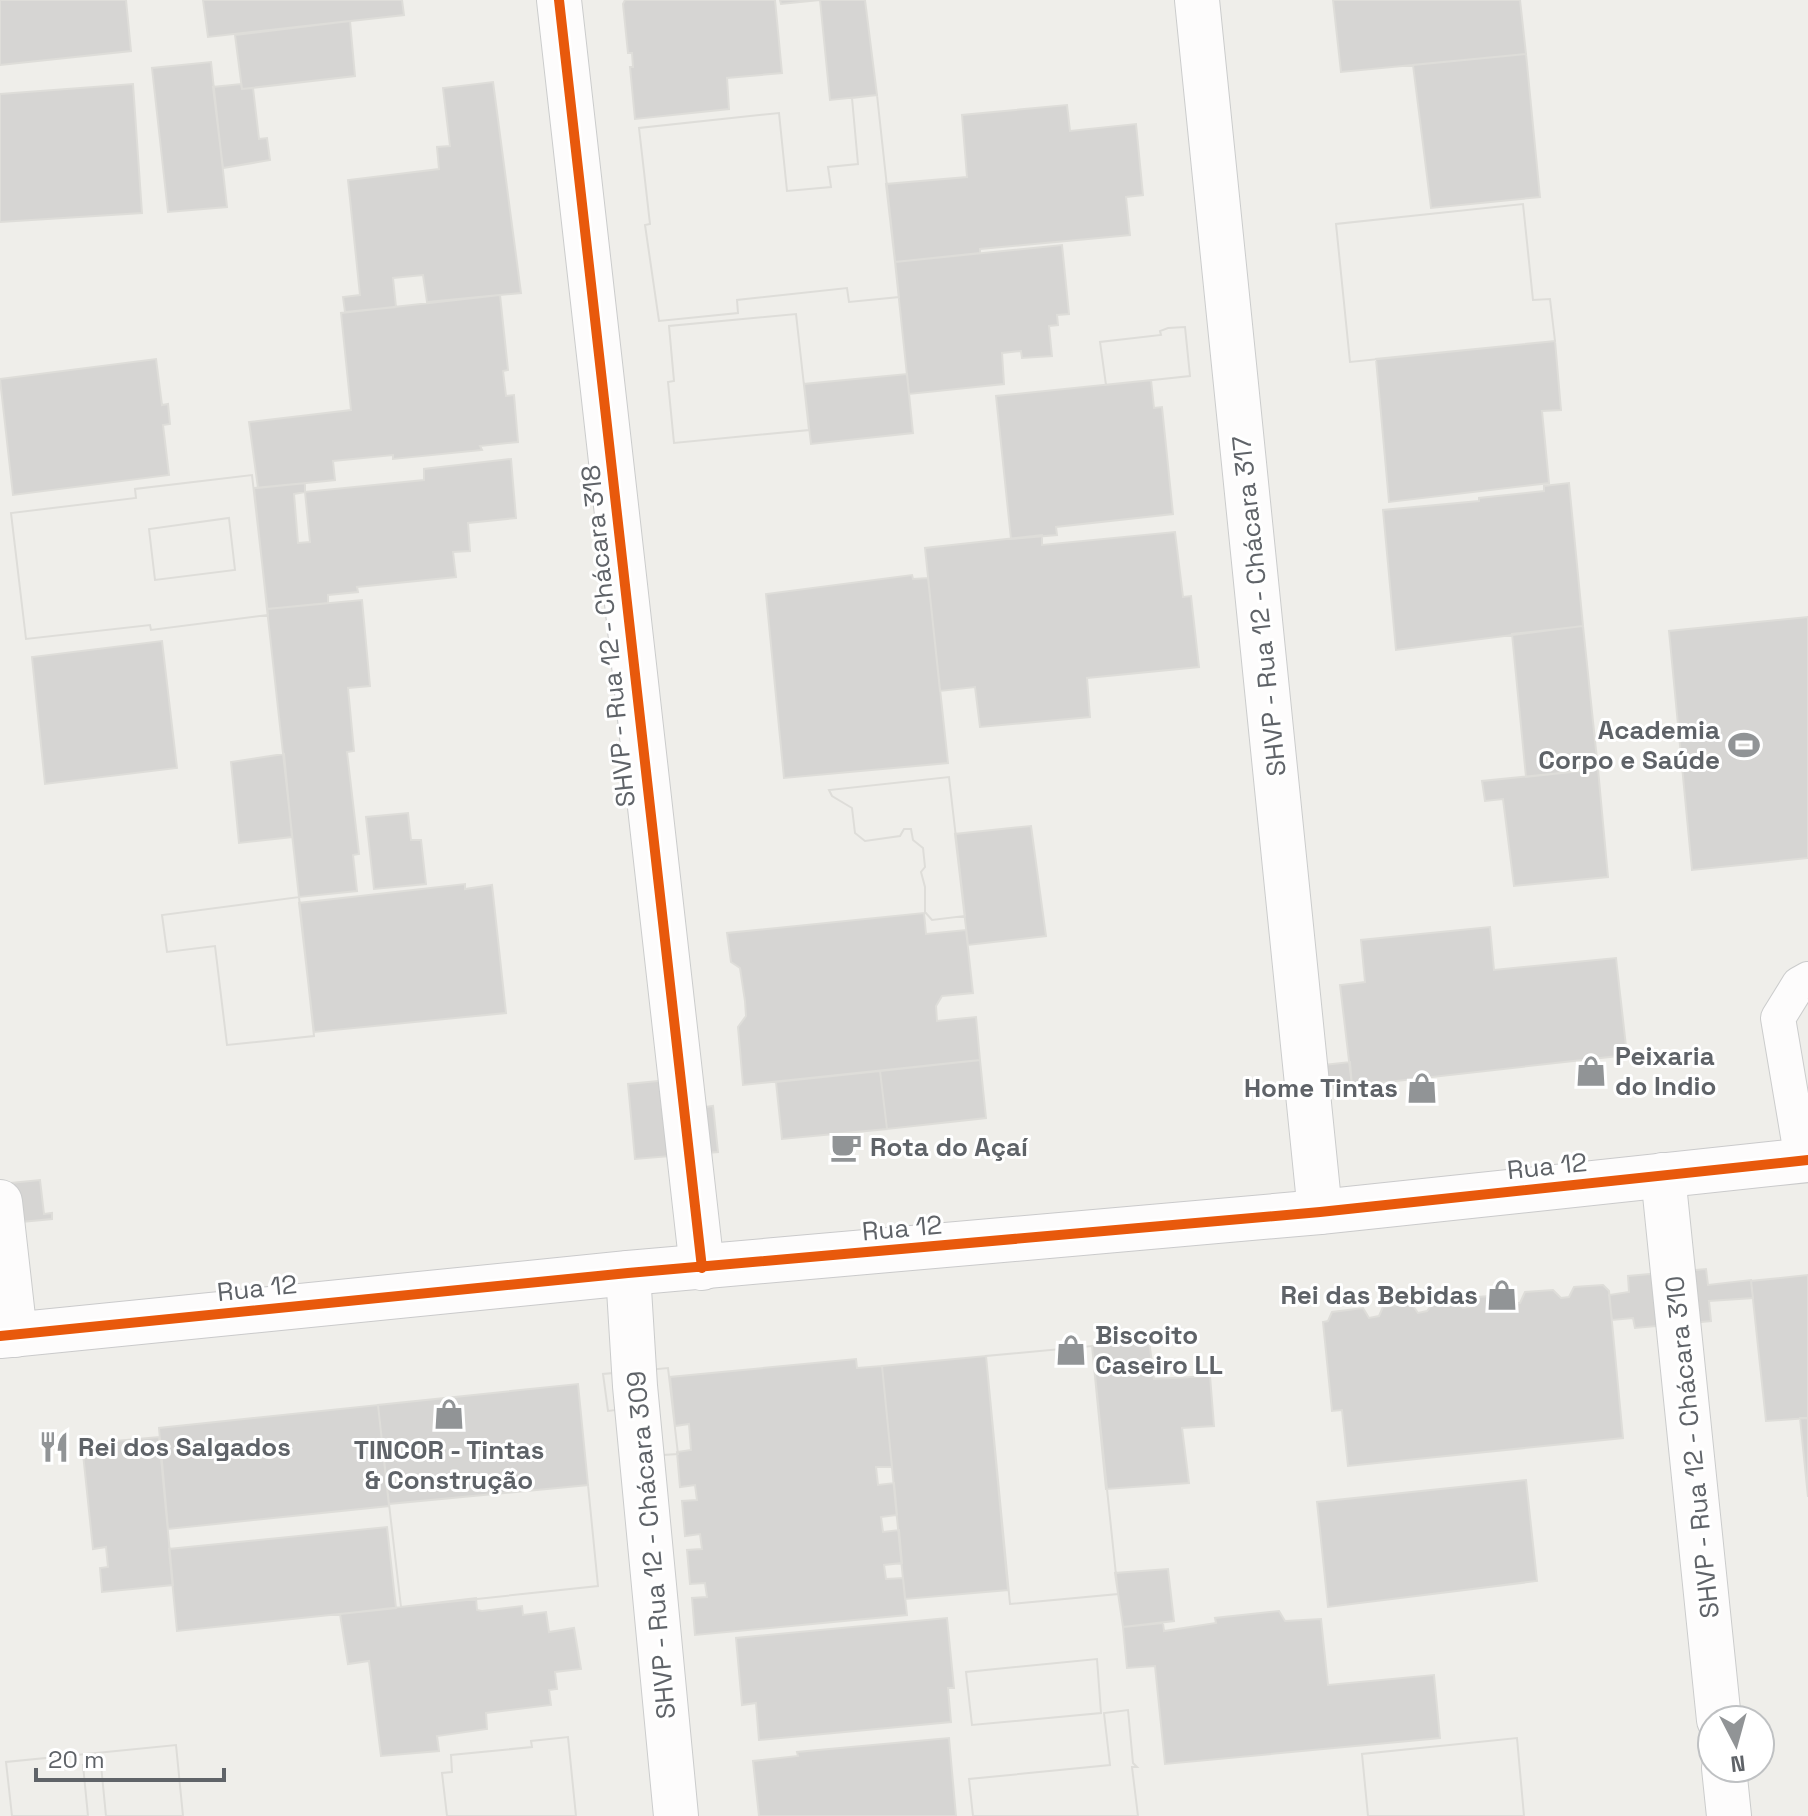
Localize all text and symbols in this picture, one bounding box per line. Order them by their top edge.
street label: SHVP - Rua 12 - Chácara 317 [1224,434,1294,778]
street label: SHVP - Rua 12 - Chácara 318 [573,463,643,809]
place label: Academia Corpo e Saúde [1538,713,1720,777]
sports icon: Academia Corpo e Saúde [1727,728,1761,762]
place label: Peixaria do Indio [1615,1039,1716,1103]
shop icon: Peixaria do Indio [1574,1054,1608,1088]
place label: Home Tintas [1244,1071,1398,1105]
shop icon: Home Tintas [1405,1071,1439,1105]
cafe icon: Rota do Açaí [829,1130,863,1164]
place label: Rota do Açaí [870,1130,1029,1164]
street label: Rua 12 [1505,1145,1589,1187]
street label: Rua 12 [860,1208,944,1248]
street label: Rua 12 [215,1267,299,1309]
street label: SHVP - Rua 12 - Chácara 310 [1657,1274,1727,1620]
place label: Rei das Bebidas [1280,1278,1478,1312]
shop icon: Rei das Bebidas [1485,1278,1519,1312]
place label: Biscoito Caseiro LL [1095,1318,1223,1382]
shop icon: Biscoito Caseiro LL [1054,1333,1088,1367]
street label: SHVP - Rua 12 - Chácara 309 [619,1369,683,1721]
shop icon: TINCOR - Tintas & Construção [432,1397,466,1431]
restaurant icon: Rei dos Salgados [37,1430,71,1464]
place label: Rei dos Salgados [78,1430,291,1464]
place label: TINCOR - Tintas & Construção [354,1433,544,1497]
north arrow [1696,1704,1776,1784]
scale bar [36,1732,224,1782]
text: 20 m [48,1744,105,1775]
text: N [1729,1749,1747,1779]

